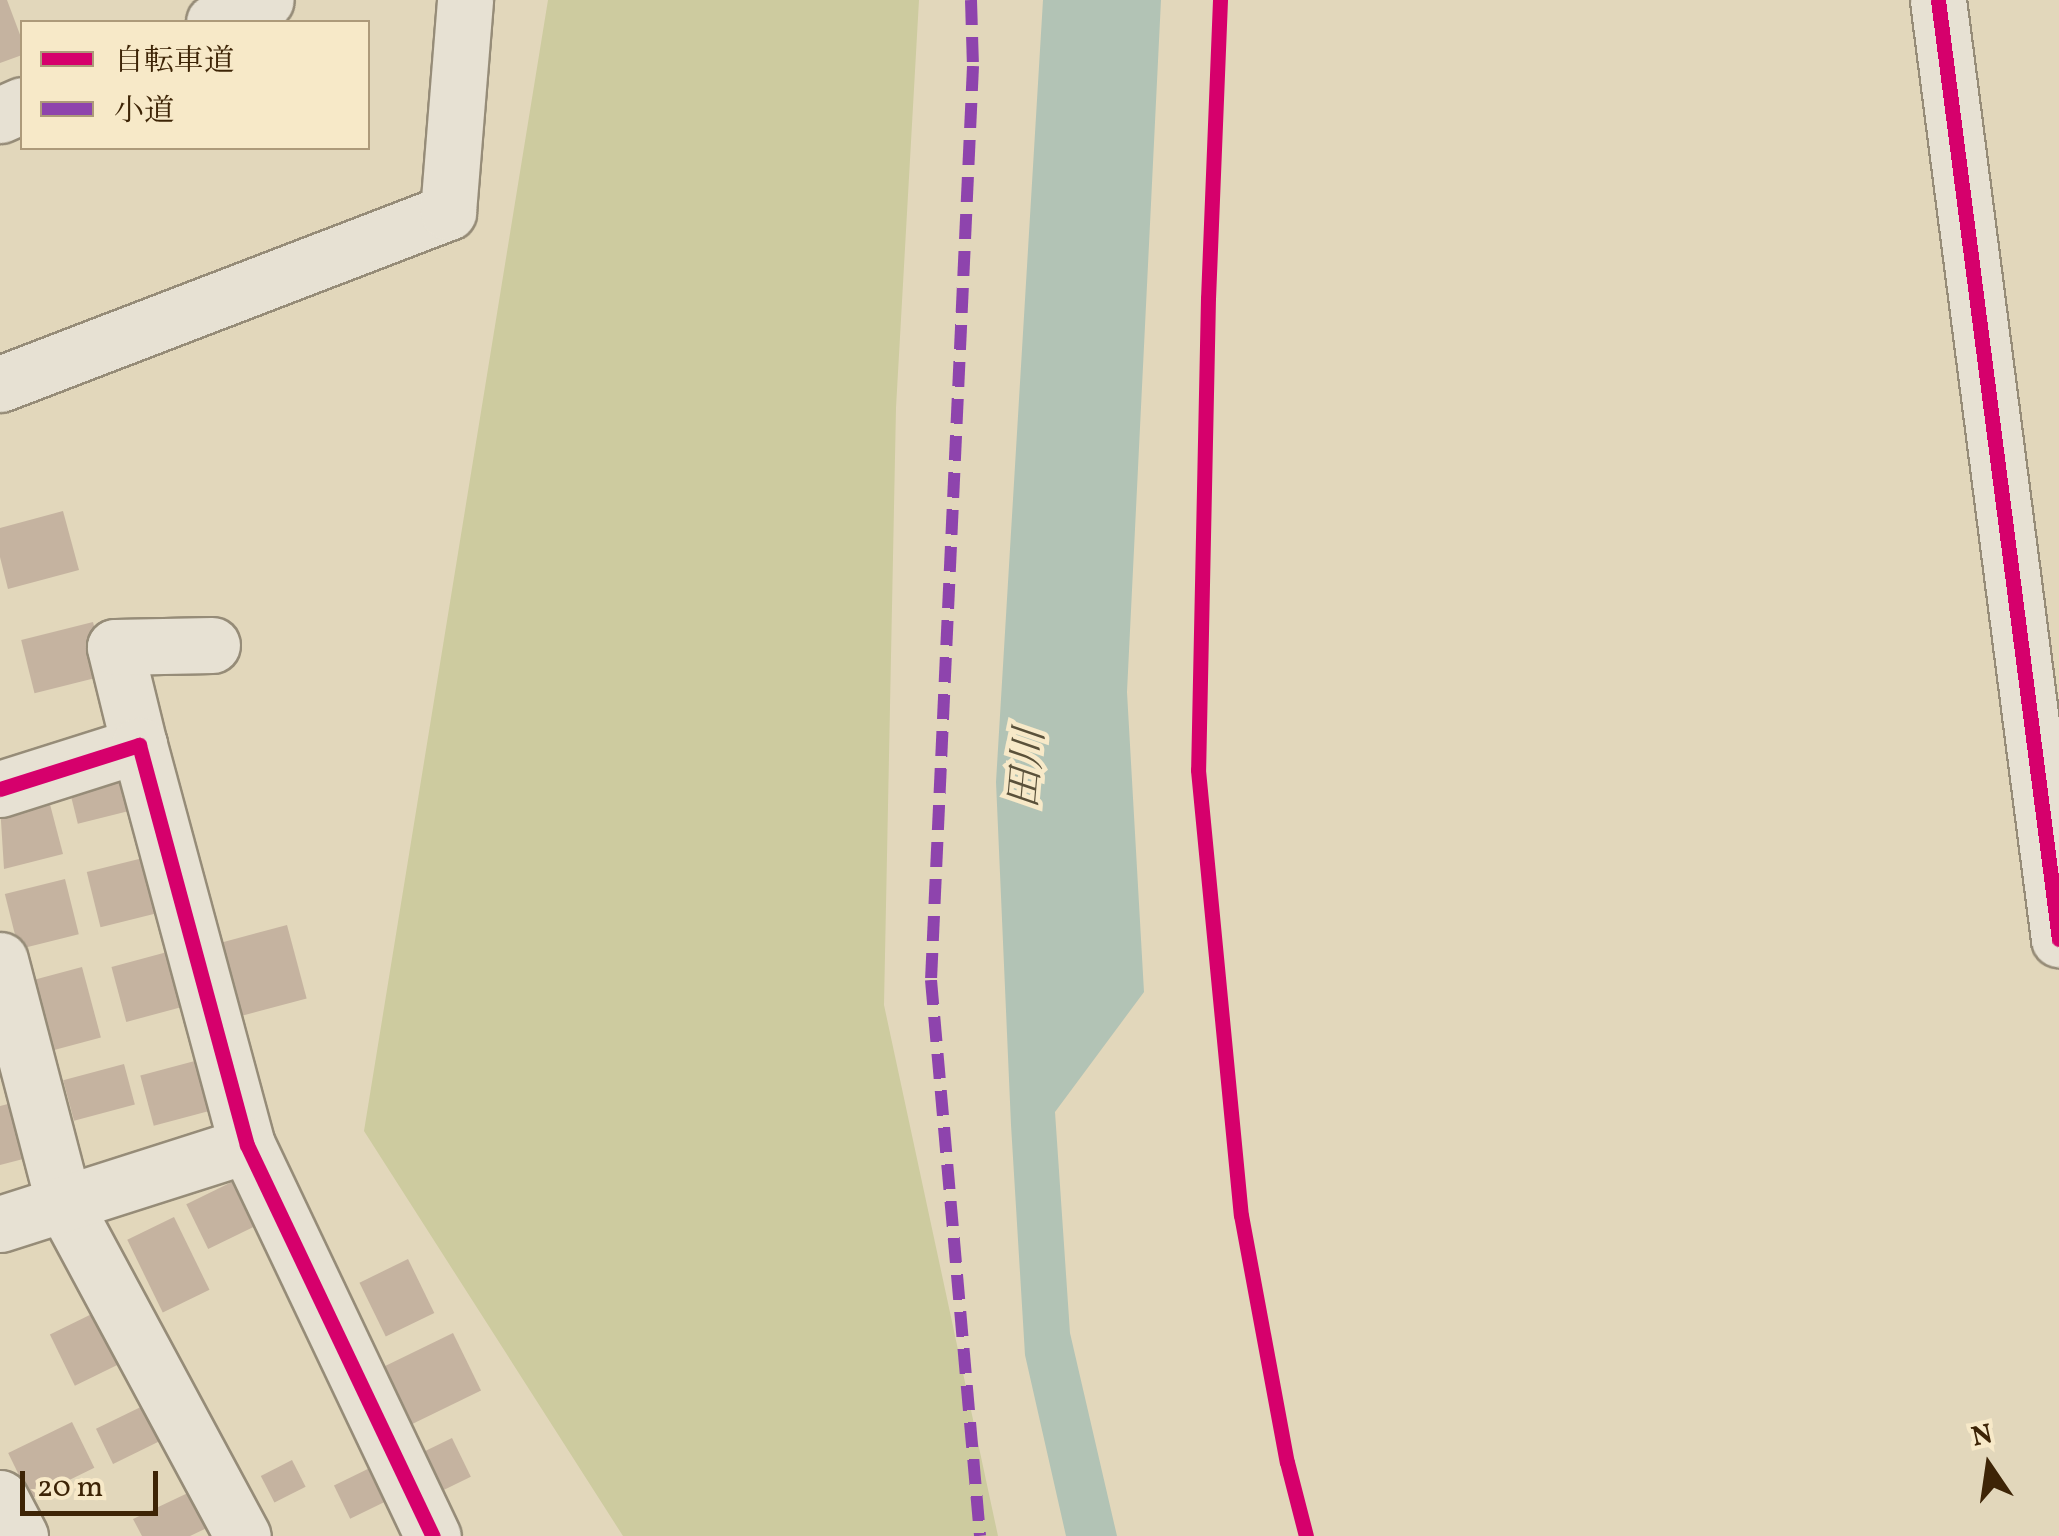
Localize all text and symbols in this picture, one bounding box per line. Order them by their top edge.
legend [20,20,370,150]
text: 自転車道 [114,41,234,83]
text: 小道 [114,91,174,133]
water label: 田川 [1002,727,1056,811]
text: N [1968,1415,1996,1458]
north arrow [1939,1416,2039,1516]
scale bar [25,1451,162,1513]
text: 20 m [37,1467,103,1509]

